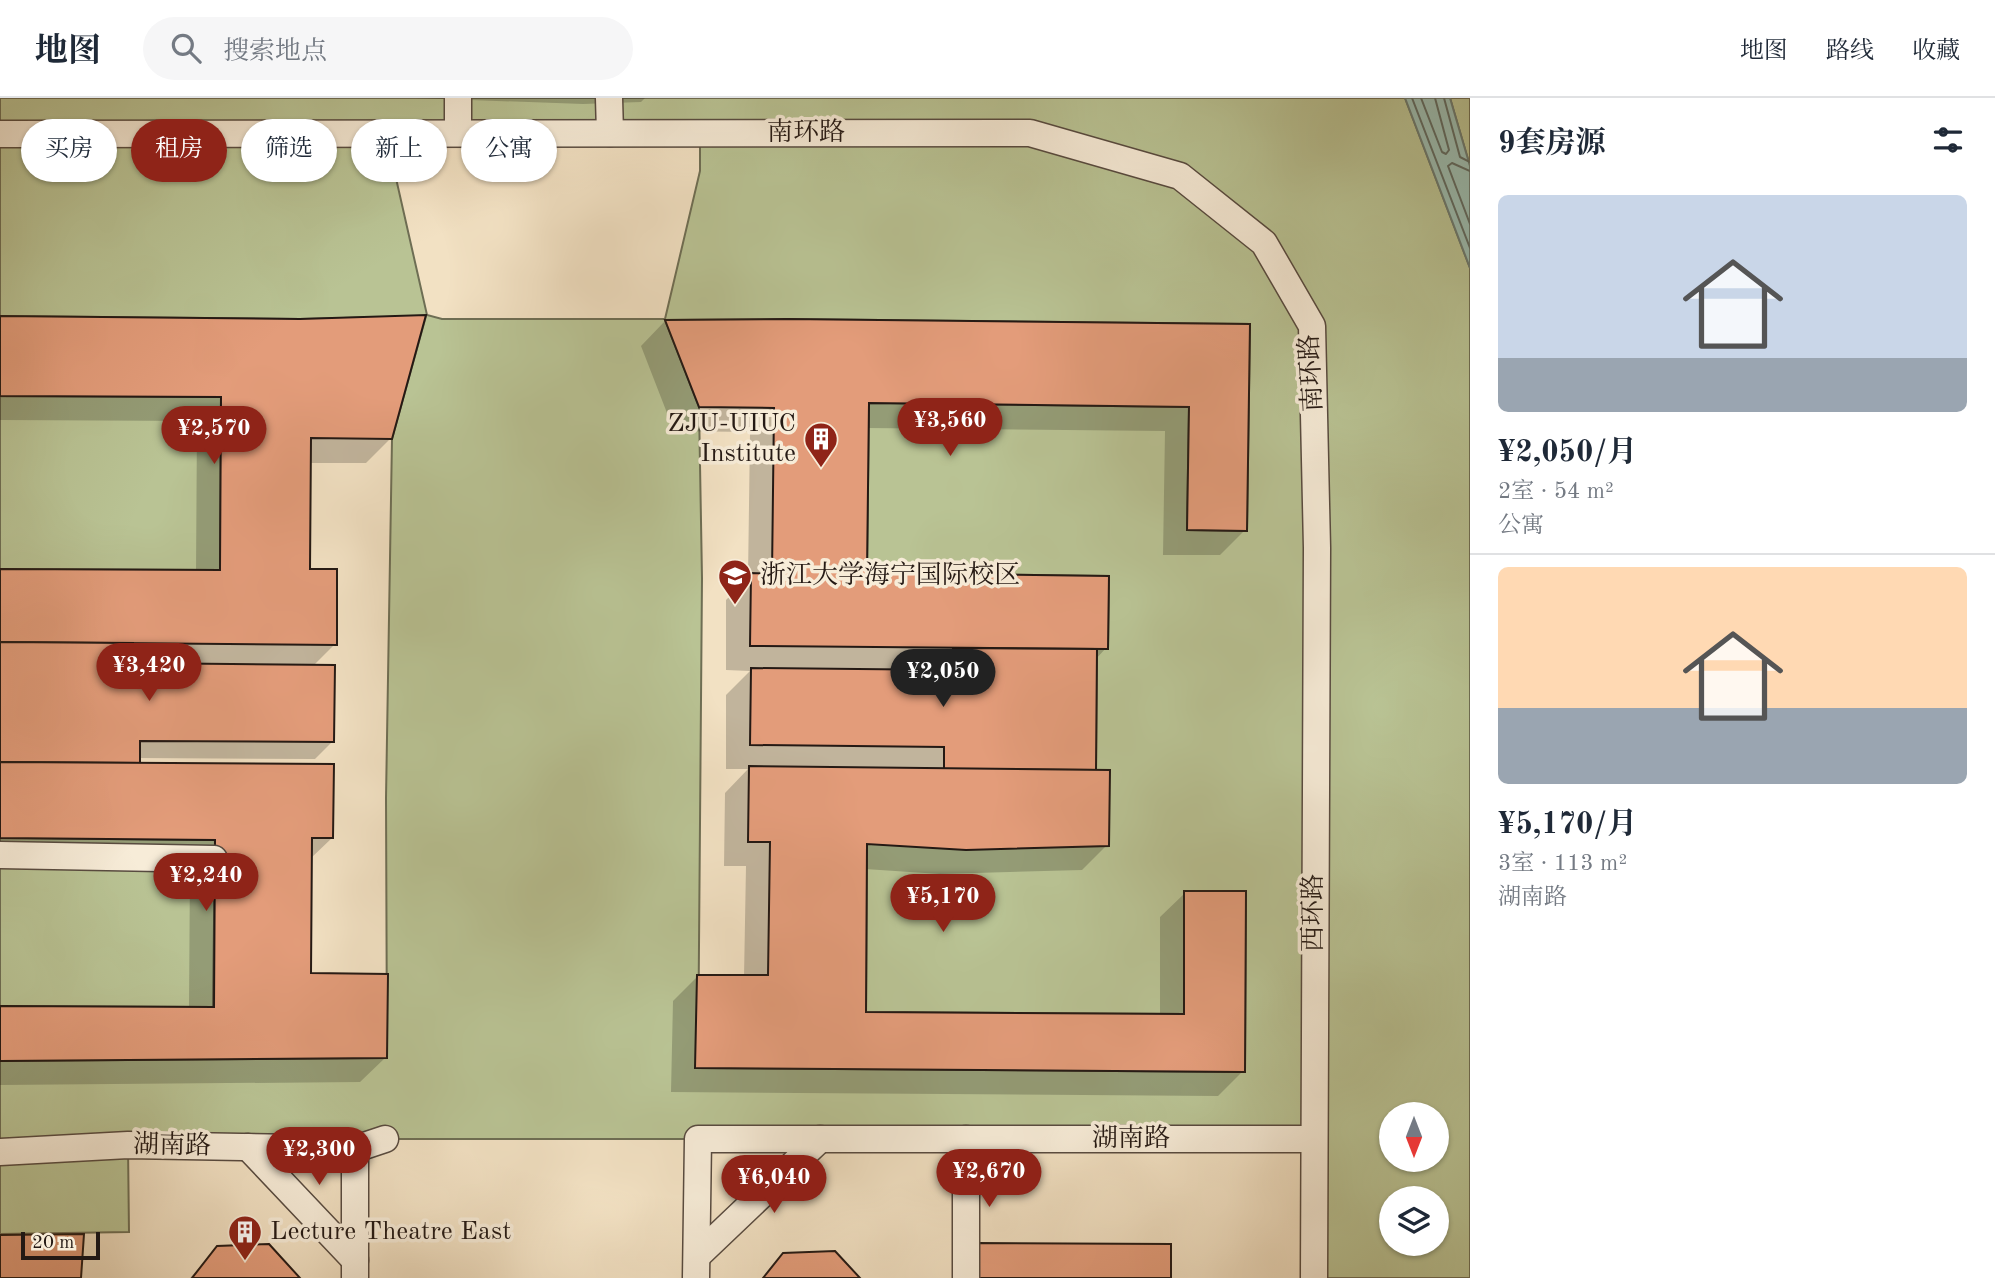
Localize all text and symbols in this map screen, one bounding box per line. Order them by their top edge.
search box [143,17,633,80]
icon: search [167,29,205,67]
text: 地图 [35,36,101,69]
text: 搜索地点 [223,39,327,65]
text: 地图 [1740,40,1788,64]
text: 路线 [1826,40,1874,64]
text: 收藏 [1912,40,1960,64]
street label: 南环路 [767,118,845,146]
chip: 买房 [21,119,117,182]
chip: 租房 [131,119,227,182]
chip: 筛选 [241,119,337,182]
chip: 新上 [351,119,447,182]
chip: 公寓 [461,119,557,182]
icon: filters [1929,121,1967,159]
text: 9套房源 [1498,129,1605,159]
icon: home [1670,241,1796,367]
street label: 南环路 [1295,333,1327,413]
pin: ¥3,560 [893,398,1007,458]
pin: ¥2,570 [157,406,271,466]
text: ¥3,560 [913,409,987,432]
place label: ZJU-UIUC Institute [668,411,796,467]
text: ¥2,570 [177,417,251,440]
building icon: ZJU-UIUC Institute [802,420,840,469]
text: ¥2,050/月 [1498,438,1637,468]
text: 2室 · 54 m² [1498,480,1614,503]
text: 公寓 [1498,514,1544,537]
school or university icon: 浙江大学海宁国际校区 [716,557,754,606]
place label: 浙江大学海宁国际校区 [760,561,1020,589]
icon: home [1670,613,1796,739]
pin: ¥3,420 [92,644,206,703]
pin: ¥2,050 [886,650,1000,709]
text: ¥3,420 [112,654,186,677]
text: ¥2,050 [906,660,980,683]
text: ¥5,170/月 [1498,810,1637,840]
text: 3室 · 113 m² [1498,852,1627,875]
pin: ¥2,240 [149,854,263,913]
text: ¥2,240 [169,864,243,887]
pin: ¥5,170 [886,874,1000,934]
street label: 西环路 [1299,874,1327,952]
text: ¥5,170 [906,885,980,908]
text: 湖南路 [1498,886,1567,909]
north arrow [1379,1102,1449,1172]
map controls [1379,1102,1449,1256]
street label: 湖南路 [1092,1124,1170,1152]
pin: ¥2,300 [262,1128,376,1187]
street label: 湖南路 [133,1130,211,1160]
text: ¥2,300 [282,1138,356,1161]
pin: ¥2,670 [932,1150,1046,1209]
pin: ¥6,040 [717,1156,831,1215]
text: ¥2,670 [952,1160,1026,1183]
text: ¥6,040 [737,1166,811,1189]
button: layers [1379,1186,1449,1256]
building icon: Lecture Theatre East [226,1213,264,1262]
place label: Lecture Theatre East [270,1219,511,1245]
scale bar [21,1229,100,1261]
text: 20 m [32,1234,74,1253]

